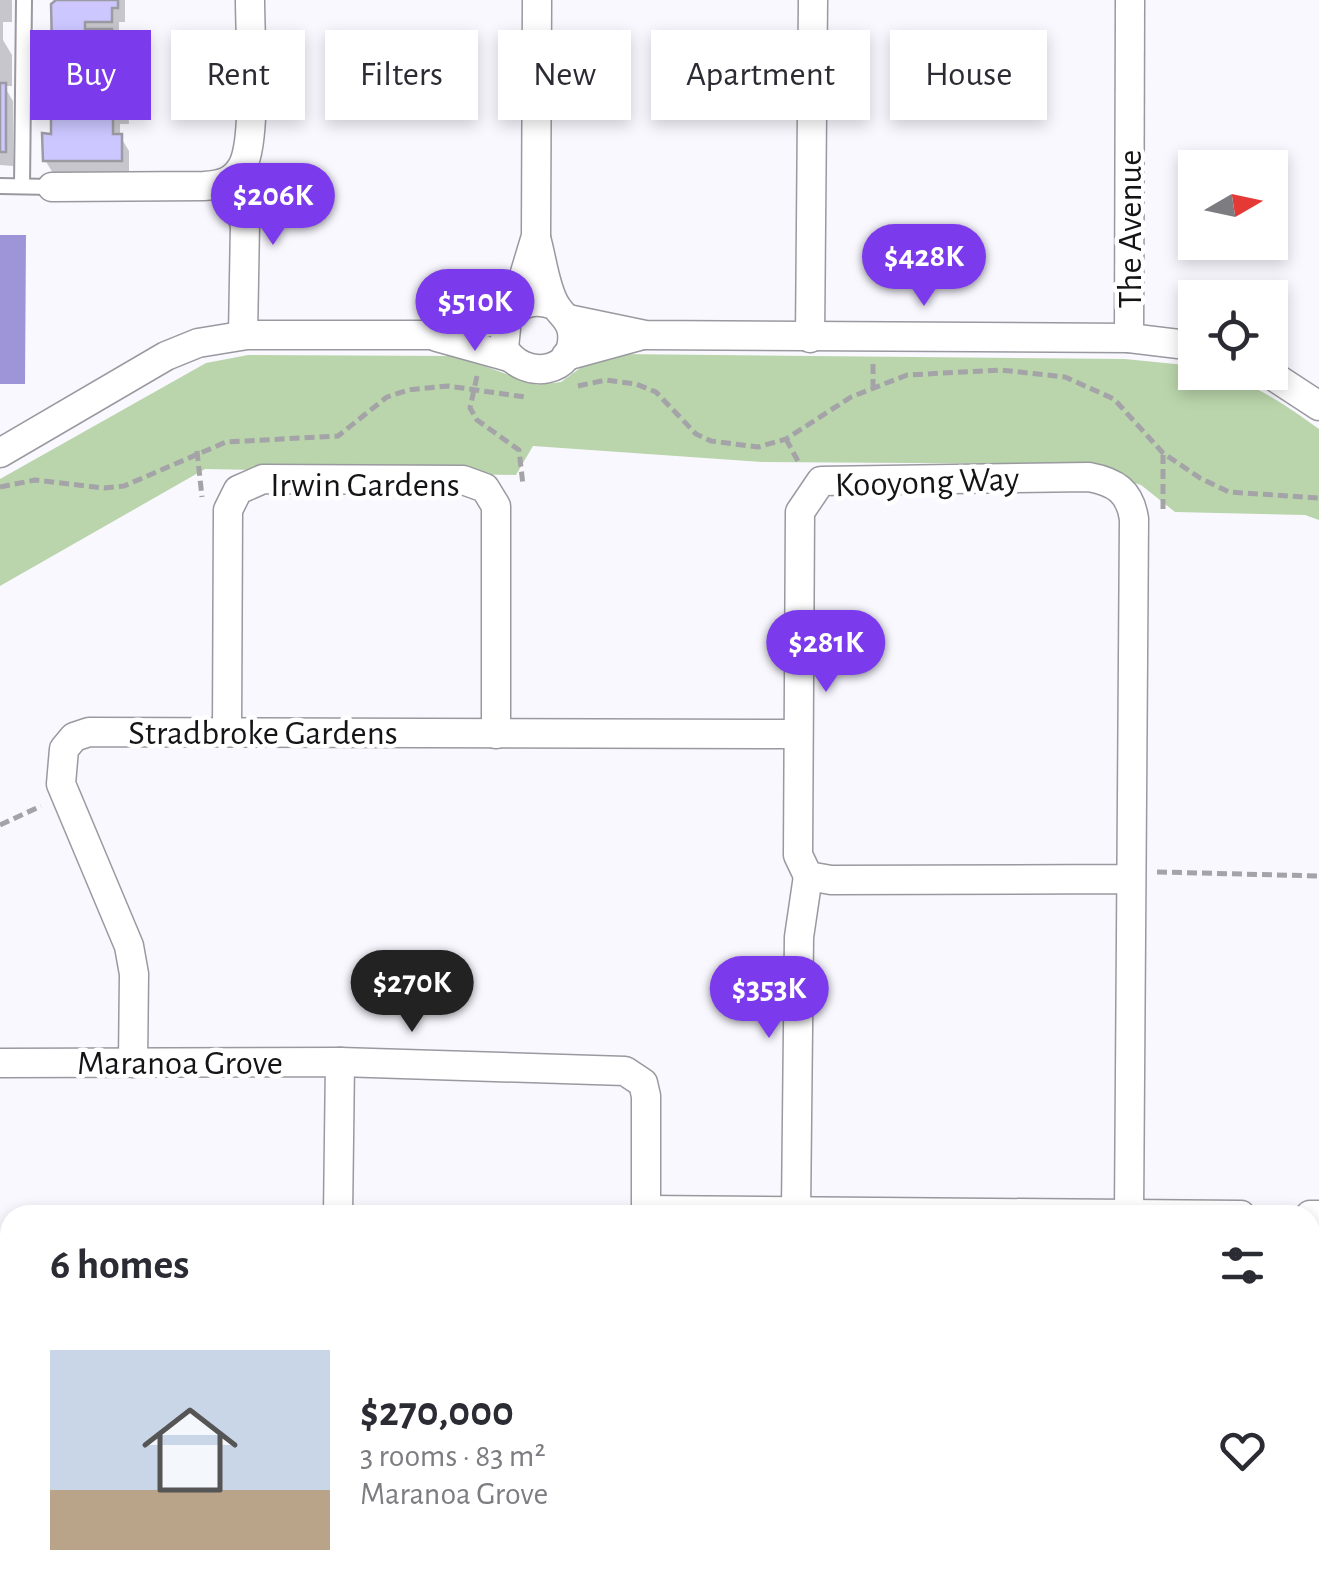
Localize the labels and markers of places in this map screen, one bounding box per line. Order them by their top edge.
pin: $206K [203,163,343,248]
pin: $428K [854,224,994,309]
pin: $510K [405,269,545,354]
pin: $281K [756,610,896,695]
pin: $270K [342,950,482,1035]
pin: $353K [699,956,839,1041]

